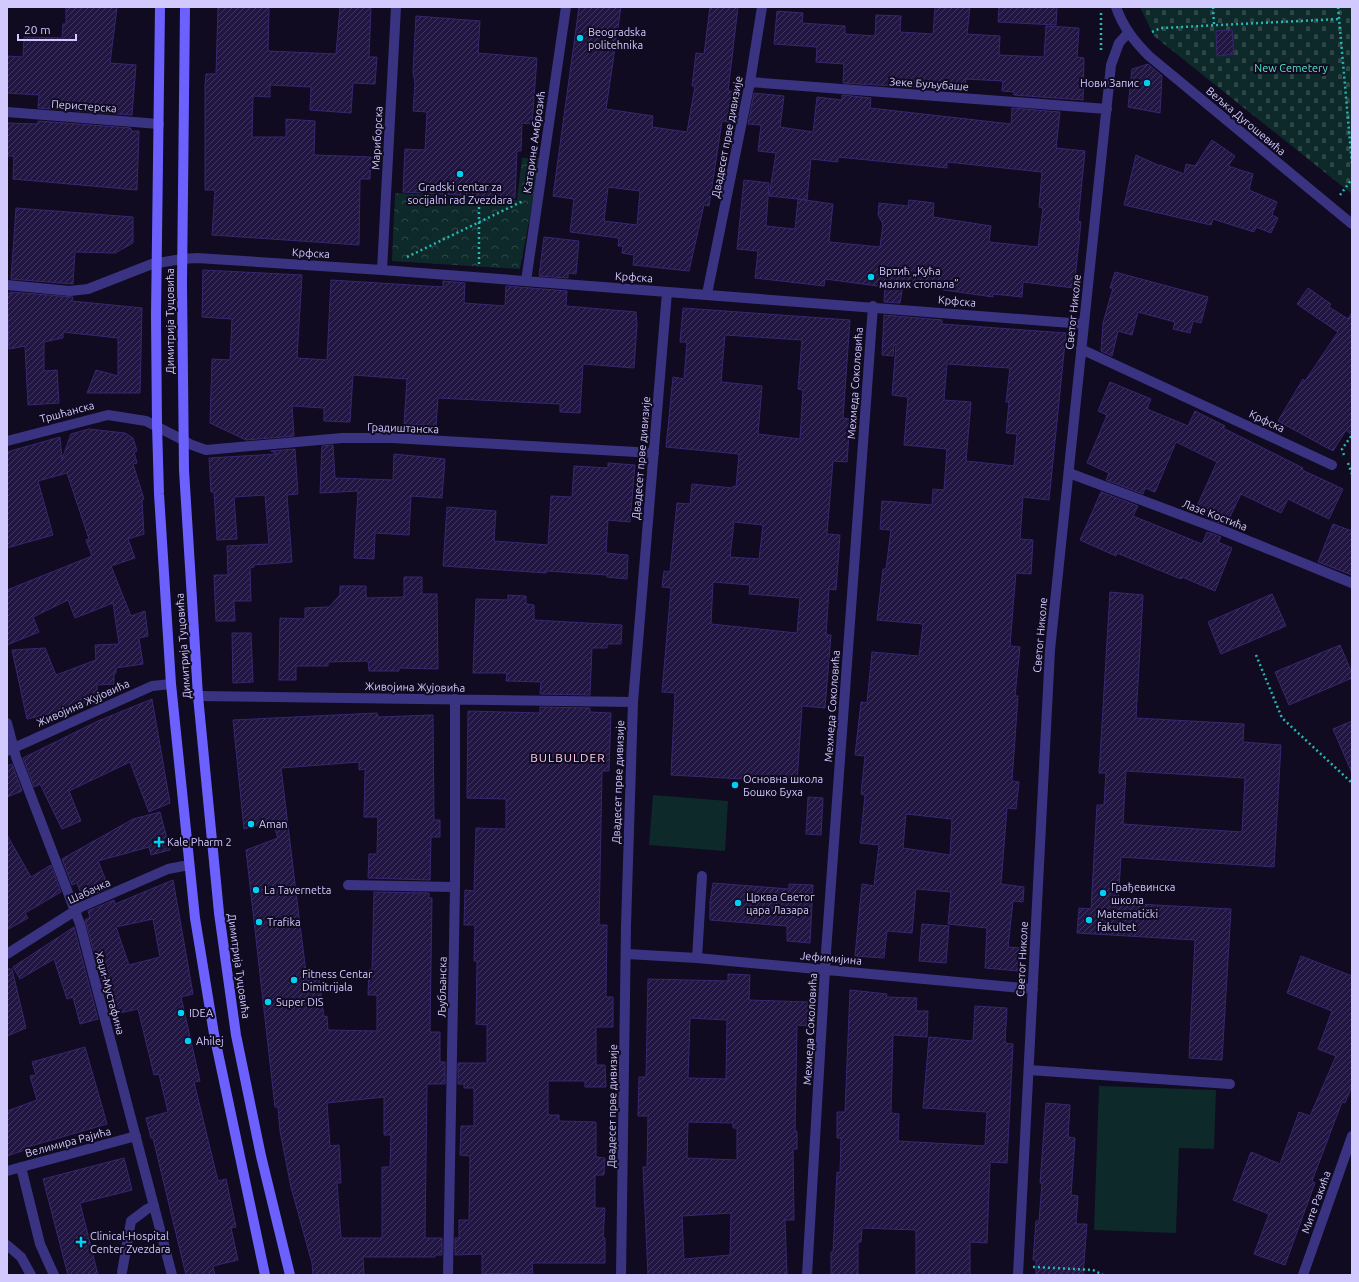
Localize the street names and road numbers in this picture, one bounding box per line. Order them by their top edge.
street label: Двадесет прве дивизије [709,75,745,199]
street label: Зеке Буљубаше [889,75,969,93]
street label: Вељка Дугошевића [1204,84,1288,158]
street label: Катарине Амброзић [521,90,547,194]
street label: Перистерска [51,98,117,114]
street label: Мариборска [369,106,385,170]
street label: Крфска [292,246,330,260]
street label: Димитрија Туцовића [164,268,176,374]
street label: Крфска [615,270,653,284]
street label: Светог Николе [1063,274,1083,350]
street label: Крфска [938,293,976,309]
street label: Мехмеда Соколовића [845,327,865,439]
street label: Двадесет прве дивизије [630,396,652,520]
street label: Тршћанска [38,399,96,425]
street label: Крфска [1247,408,1287,434]
street label: Градиштанска [367,421,439,435]
street label: Лазе Костића [1181,497,1249,533]
street label: Димитрија Туцовића [173,593,193,699]
street label: Светог Николе [1031,597,1049,673]
street label: Мехмеда Соколовића [822,650,842,762]
street label: Живојина Жујовића [35,677,131,729]
street label: Живојина Жујовића [365,680,465,694]
street label: Двадесет прве дивизије [610,720,626,844]
street label: Шабачка [66,876,112,906]
street label: Димитрија Туцовића [226,913,252,1019]
street label: Светог Николе [1014,921,1030,997]
street label: Јефимијина [800,949,862,967]
street label: Хаџи-Мустафина [93,950,127,1036]
street label: Љубљанска [435,956,449,1018]
street label: Мехмеда Соколовића [801,973,819,1085]
street label: Двадесет прве дивизије [605,1044,619,1168]
street label: Велимира Рајића [24,1125,112,1159]
street label: Мите Ракића [1299,1169,1333,1235]

